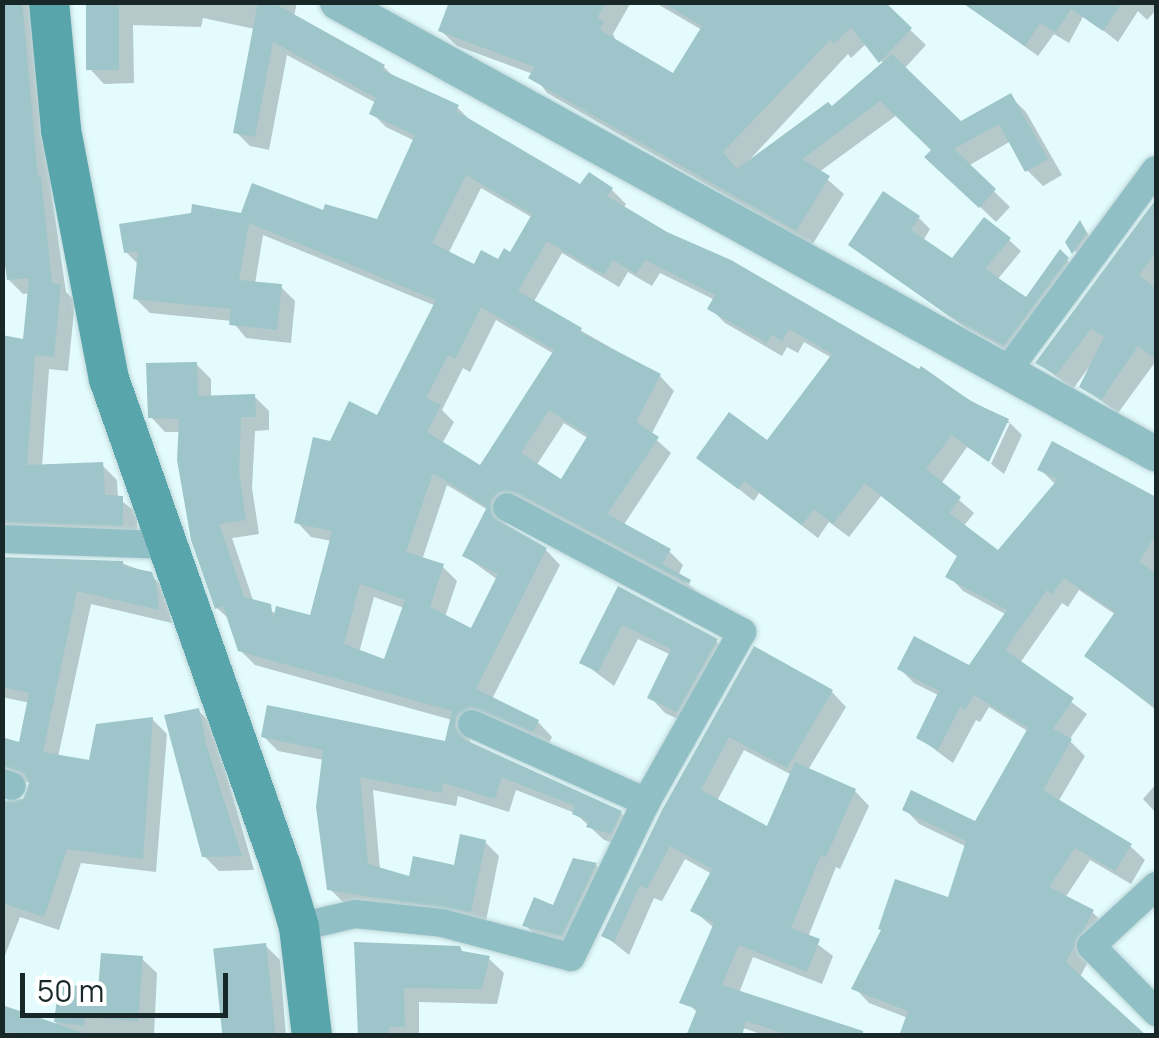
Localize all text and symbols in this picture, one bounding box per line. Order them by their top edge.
scale bar [25,953,232,1015]
text: 50 m [37,970,104,1011]

